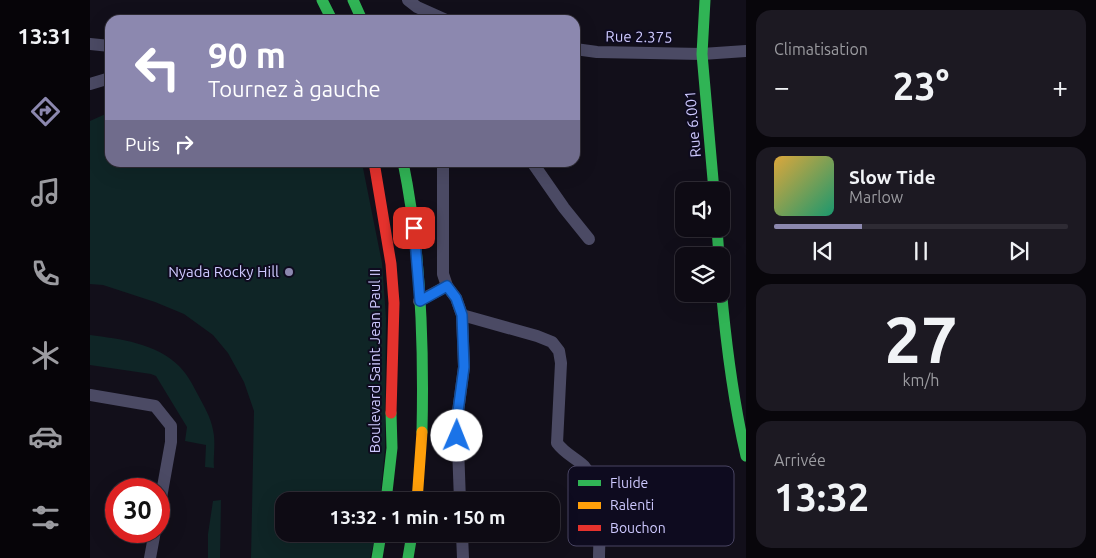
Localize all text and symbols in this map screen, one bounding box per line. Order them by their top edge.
text: 13:31 [17,23,73,48]
street label: Rue 2.375 [605,27,673,46]
icon: left [125,35,190,100]
text: 90 m [208,35,286,75]
text: Climatisation [774,40,868,58]
text: 23° [893,65,949,107]
text: − [774,71,790,102]
text: + [1052,71,1068,102]
text: Tournez à gauche [208,76,381,101]
street label: Rue 6.001 [681,90,704,158]
icon: directions [28,94,63,129]
icon: right [170,130,198,158]
text: Puis [125,133,160,155]
text: Slow Tide [849,166,936,188]
icon: music [28,175,63,210]
map controls [675,182,730,302]
button: sound [675,182,730,237]
text: Marlow [849,188,903,206]
pin [393,207,435,249]
icon: arrive [400,214,428,242]
icon: previous [809,237,837,265]
icon: pause [907,237,935,265]
icon: next [1005,237,1033,265]
button: layers [675,247,730,302]
icon: phone [28,256,63,291]
place label: Nyada Rocky Hill [168,263,279,280]
marker: Nyada Rocky Hill [283,266,295,278]
street label: Boulevard Saint Jean Paul II [366,269,383,453]
text: 27 [884,302,958,375]
icon: climate [28,338,63,373]
text: km/h [903,371,939,389]
position arrow [430,409,482,461]
icon: car [28,419,63,454]
text: Arrivée [774,451,826,469]
legend [568,466,734,546]
text: Fluide [610,475,648,491]
text: 13:32 [774,476,869,518]
speed limit sign: 30 [105,478,170,543]
text: Ralenti [610,497,654,513]
icon: filters [28,500,63,535]
text: 13:32 · 1 min · 150 m [330,506,505,528]
text: Bouchon [610,520,666,536]

